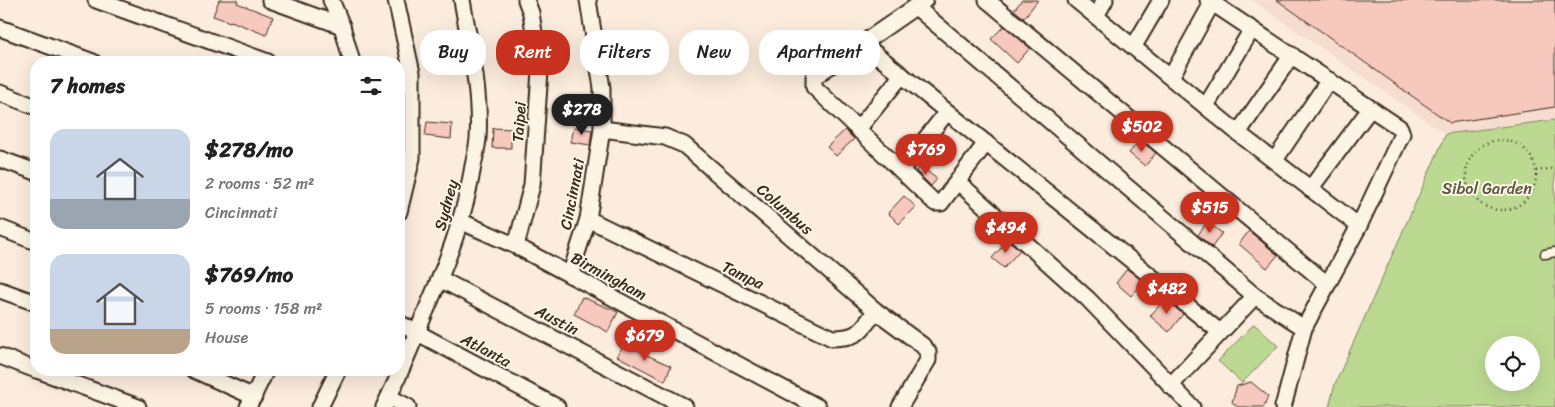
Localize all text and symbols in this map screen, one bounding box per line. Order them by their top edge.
chip: Buy [420,30,486,75]
chip: Rent [496,30,570,75]
chip: Filters [580,30,669,75]
chip: New [679,30,749,75]
chip: Apartment [759,30,880,75]
text: 7 homes [50,67,125,105]
icon: filters [357,72,385,100]
pin: $278 [552,94,612,136]
text: $278 [563,95,601,124]
street label: Taipei [503,100,535,143]
pin: $502 [1112,110,1172,153]
text: $502 [1122,112,1162,141]
text: $278/mo [205,131,293,169]
pin: $769 [896,134,956,176]
text: $769 [907,135,945,164]
icon: home [90,149,150,209]
street label: Cincinnati [551,155,593,232]
text: 2 rooms · 52 m² [205,169,314,198]
park label: Sibol Garden [1442,174,1532,203]
street label: Sydney [425,175,467,234]
street label: Columbus [750,176,821,243]
pin: $515 [1180,192,1240,234]
text: $515 [1191,193,1229,222]
text: Cincinnati [205,198,277,227]
pin: $494 [976,212,1036,254]
text: $494 [986,213,1026,242]
street label: Birmingham [565,244,653,308]
street label: Tampa [717,252,770,298]
text: $769/mo [205,256,293,294]
pin: $482 [1137,272,1197,315]
icon: home [90,274,150,334]
text: $482 [1147,274,1187,303]
text: 5 rooms · 158 m² [205,294,322,323]
street label: Austin [529,296,585,344]
pin: $679 [615,320,675,362]
text: $679 [626,321,664,350]
text: House [205,323,248,352]
street label: Atlanta [455,324,517,376]
map controls [1485,336,1540,391]
button: locate [1485,336,1540,391]

